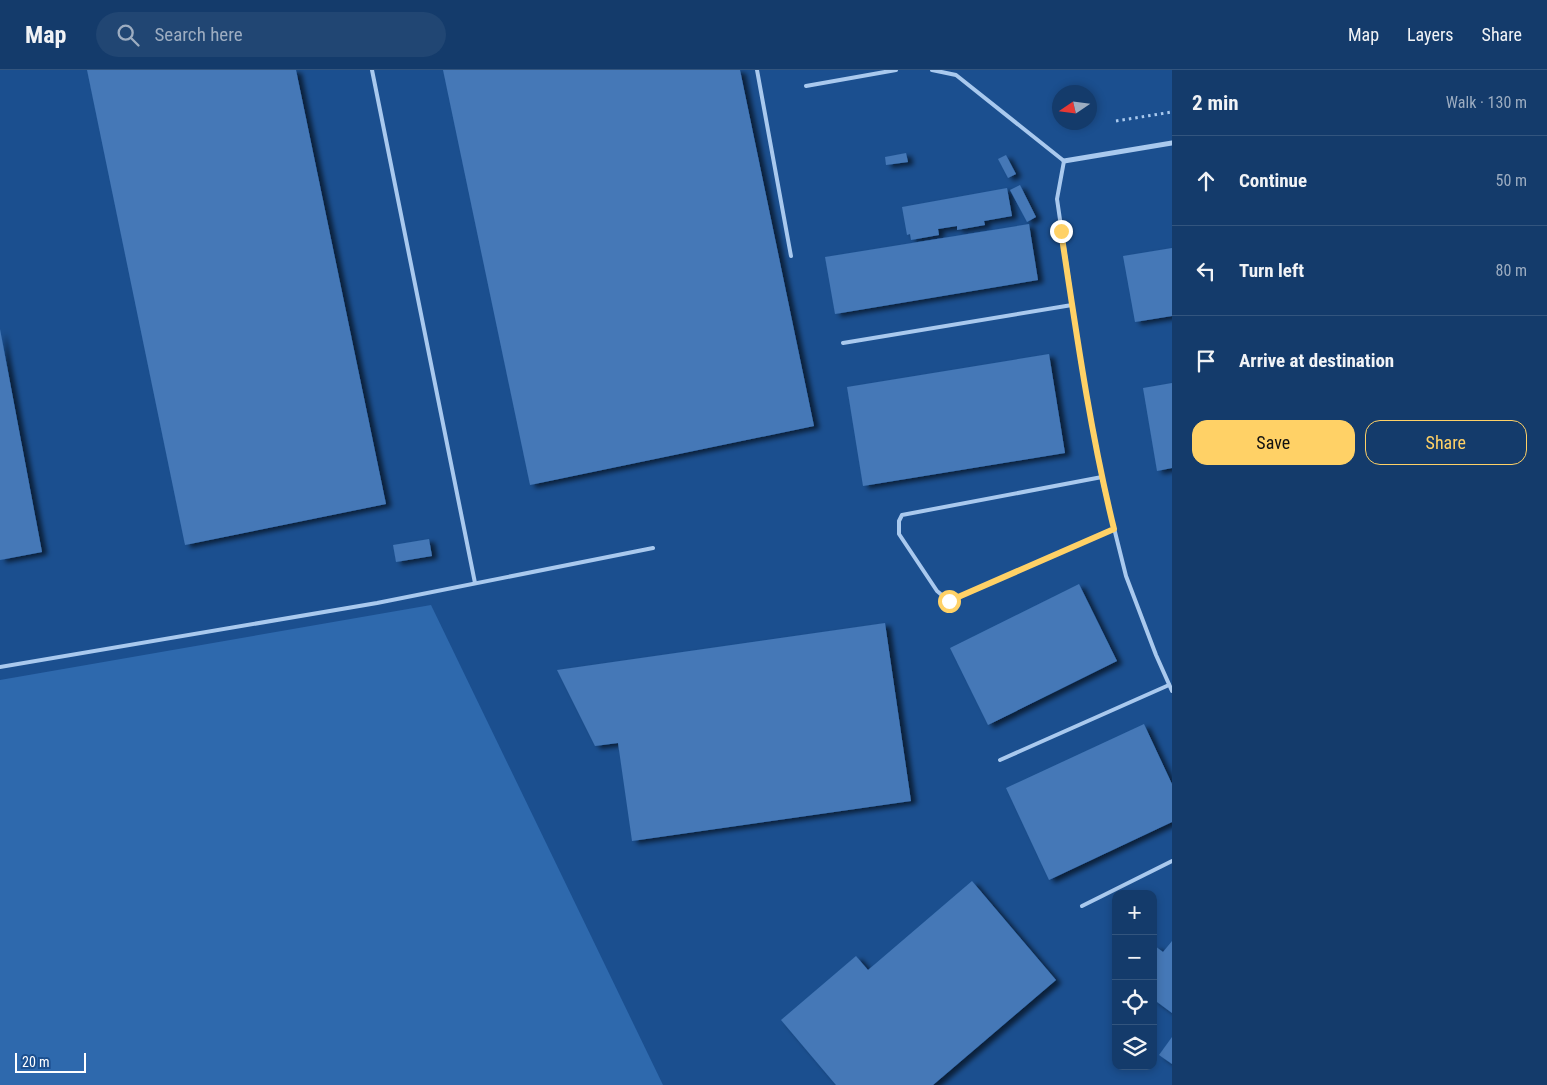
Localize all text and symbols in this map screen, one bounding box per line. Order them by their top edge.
search box [96,12,446,57]
text: Map [25,21,66,49]
icon: search [114,21,142,49]
text: Search here [154,23,243,46]
text: Map [1348,24,1379,45]
text: Layers [1407,24,1454,45]
text: Share [1482,24,1522,45]
north arrow [1052,85,1097,130]
text: 2 min [1192,91,1239,115]
text: Walk · 130 m [1446,93,1527,112]
icon: ahead [1192,167,1220,195]
text: Continue [1239,169,1307,192]
text: 50 m [1495,171,1527,190]
route end [1050,220,1073,243]
icon: left [1192,257,1220,285]
text: Turn left [1239,259,1304,282]
text: 80 m [1495,261,1527,280]
icon: arrive [1192,347,1220,375]
text: Arrive at destination [1239,349,1394,372]
button: Save [1192,420,1355,465]
button: Share [1365,420,1527,465]
route start [938,590,961,613]
map controls [1112,890,1157,1070]
button: + [1112,890,1157,935]
button: − [1112,935,1157,980]
button: locate [1112,980,1157,1025]
button: layers [1112,1025,1157,1070]
scale bar [15,1050,86,1073]
text: 20 m [22,1054,50,1070]

